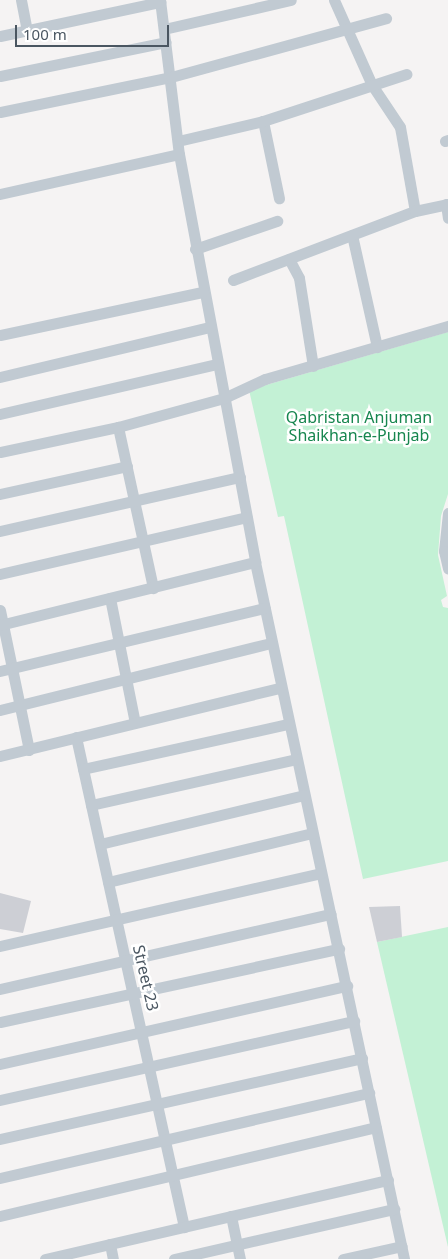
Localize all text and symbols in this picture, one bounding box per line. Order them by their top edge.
scale bar [18,15,171,47]
text: 100 m [23,24,67,44]
park label: Qabristan Anjuman Shaikhan-e-Punjab [286,407,432,445]
street label: Street 23 [129,943,163,1013]

